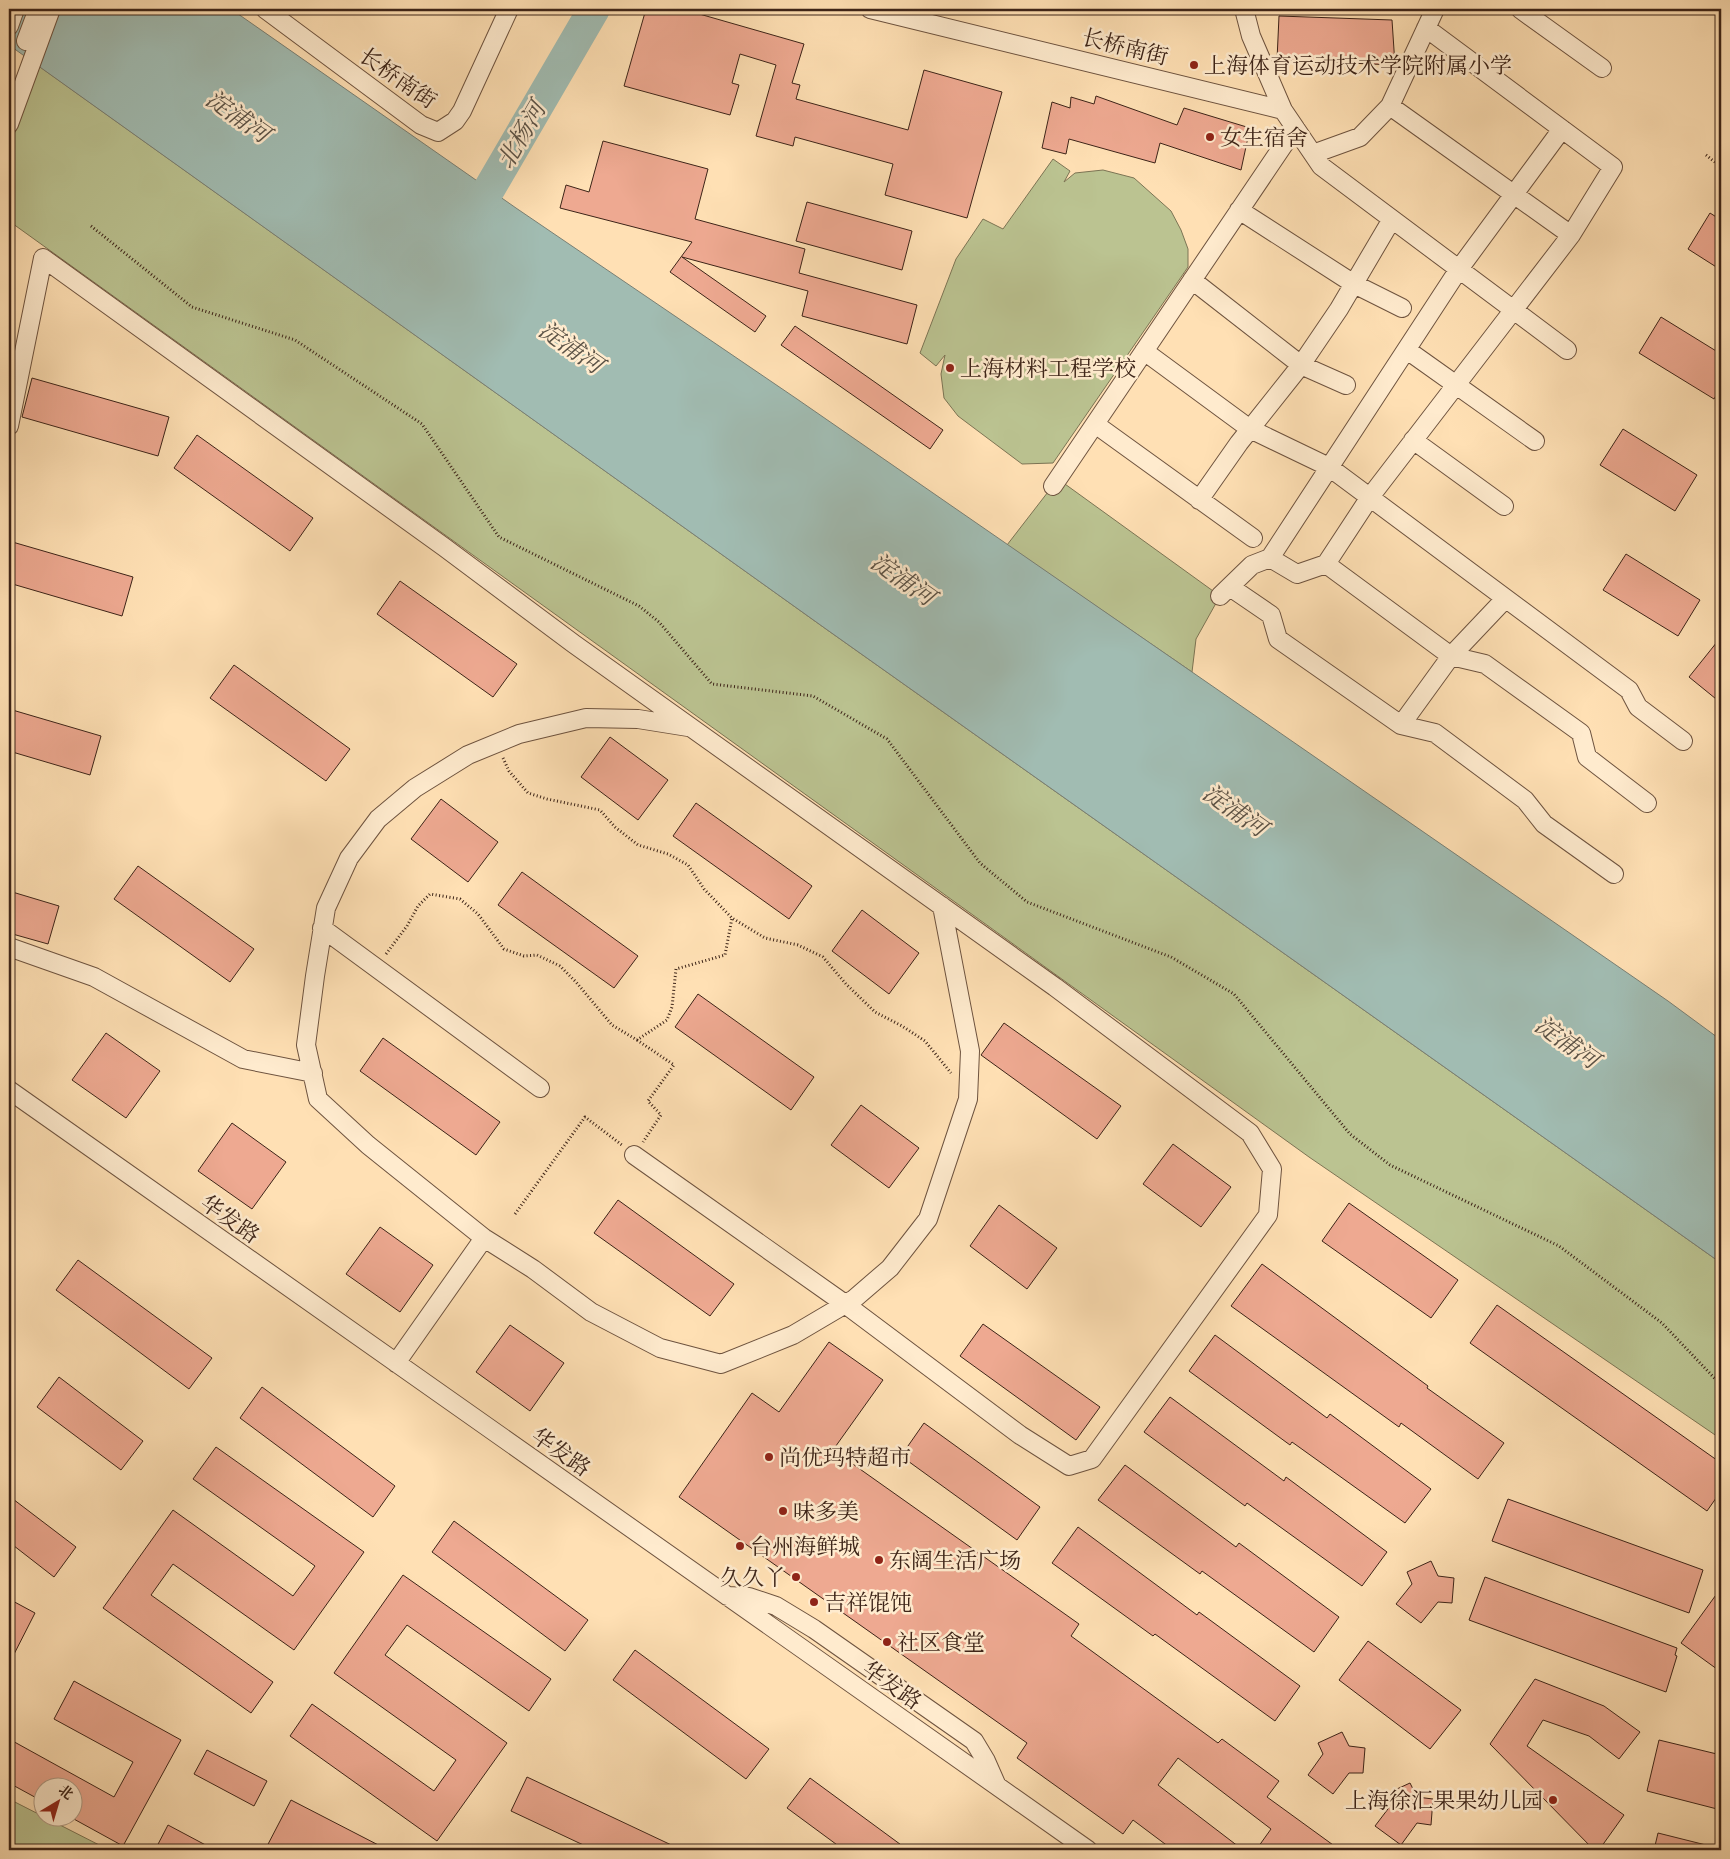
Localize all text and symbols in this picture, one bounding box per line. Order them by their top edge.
street label: 长桥南街 [1079,22,1171,72]
street label: 长桥南街 [354,41,442,115]
place label: 上海体育运动技术学院附属小学 [1204,51,1512,80]
marker: 上海体育运动技术学院附属小学 [1188,59,1200,71]
water label: 淀浦河 [200,83,280,152]
water label: 北杨河 [490,93,554,174]
place label: 女生宿舍 [1220,123,1308,152]
marker: 女生宿舍 [1204,131,1216,143]
water label: 淀浦河 [533,314,613,383]
place label: 上海材料工程学校 [960,354,1136,383]
marker: 上海材料工程学校 [944,362,956,374]
water label: 淀浦河 [865,546,945,615]
water label: 淀浦河 [1197,777,1277,846]
water label: 淀浦河 [1529,1009,1609,1078]
street label: 华发路 [195,1188,265,1250]
street label: 华发路 [526,1421,596,1483]
place label: 尚优玛特超市 [779,1443,911,1472]
marker: 尚优玛特超市 [763,1451,775,1463]
place label: 味多美 [793,1497,859,1526]
marker: 味多美 [777,1505,789,1517]
place label: 台州海鲜城 [750,1532,860,1561]
marker: 台州海鲜城 [734,1540,746,1552]
place label: 东阔生活广场 [889,1546,1021,1575]
marker: 东阔生活广场 [873,1554,885,1566]
place label: 久久丫 [720,1563,786,1592]
marker: 久久丫 [790,1571,802,1583]
place label: 吉祥馄饨 [824,1588,912,1617]
marker: 吉祥馄饨 [808,1596,820,1608]
place label: 社区食堂 [897,1628,985,1657]
marker: 社区食堂 [881,1636,893,1648]
street label: 华发路 [857,1654,927,1716]
north arrow [32,1776,82,1826]
text: 北 [55,1780,77,1803]
place label: 上海徐汇果果幼儿园 [1345,1786,1543,1815]
marker: 上海徐汇果果幼儿园 [1547,1794,1559,1806]

